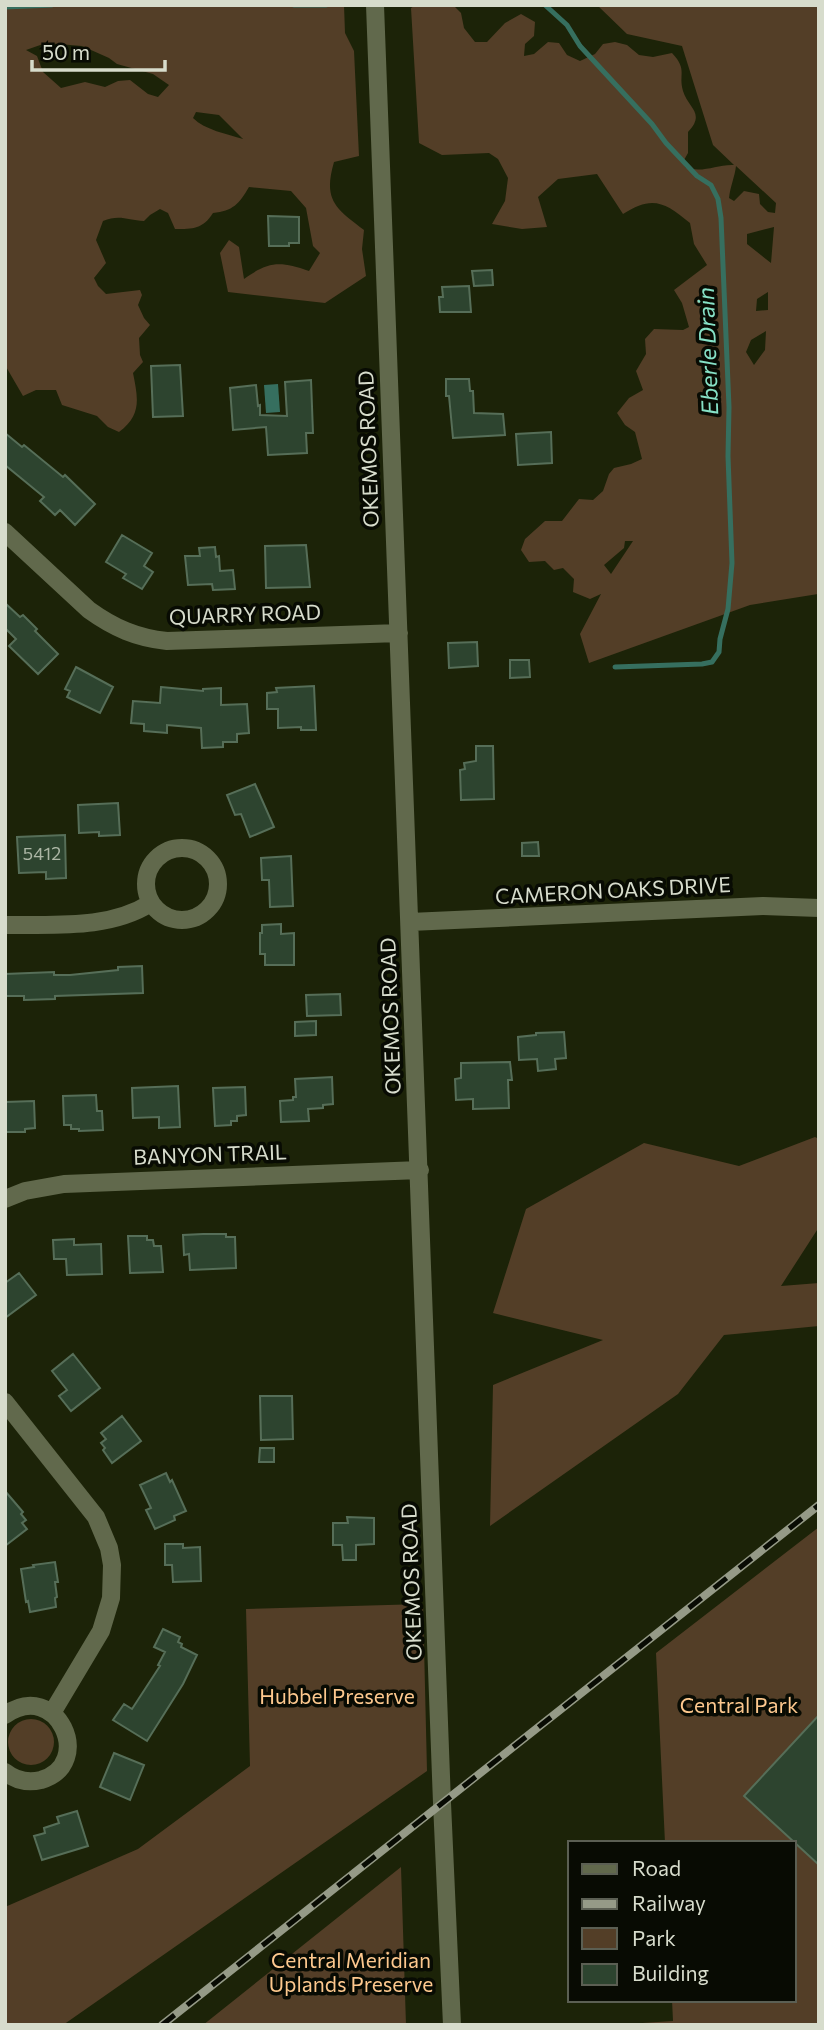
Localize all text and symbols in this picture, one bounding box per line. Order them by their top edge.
scale bar [32,28,164,72]
text: 50 m [42,39,90,64]
water label: Eberle Drain [691,287,723,415]
street label: OKEMOS ROAD [352,370,383,528]
street label: QUARRY ROAD [169,598,321,629]
house number: 5412 [23,842,61,864]
street label: CAMERON OAKS DRIVE [494,871,731,908]
street label: OKEMOS ROAD [374,937,405,1095]
street label: BANYON TRAIL [133,1138,287,1169]
street label: OKEMOS ROAD [395,1503,426,1661]
park label: Hubbel Preserve [259,1683,415,1708]
park label: Central Park [680,1692,798,1717]
legend [568,1841,796,2002]
text: Road [632,1855,681,1880]
text: Railway [632,1890,706,1915]
text: Park [632,1925,676,1950]
park label: Central Meridian Uplands Preserve [269,1947,433,1996]
text: Building [632,1960,709,1985]

